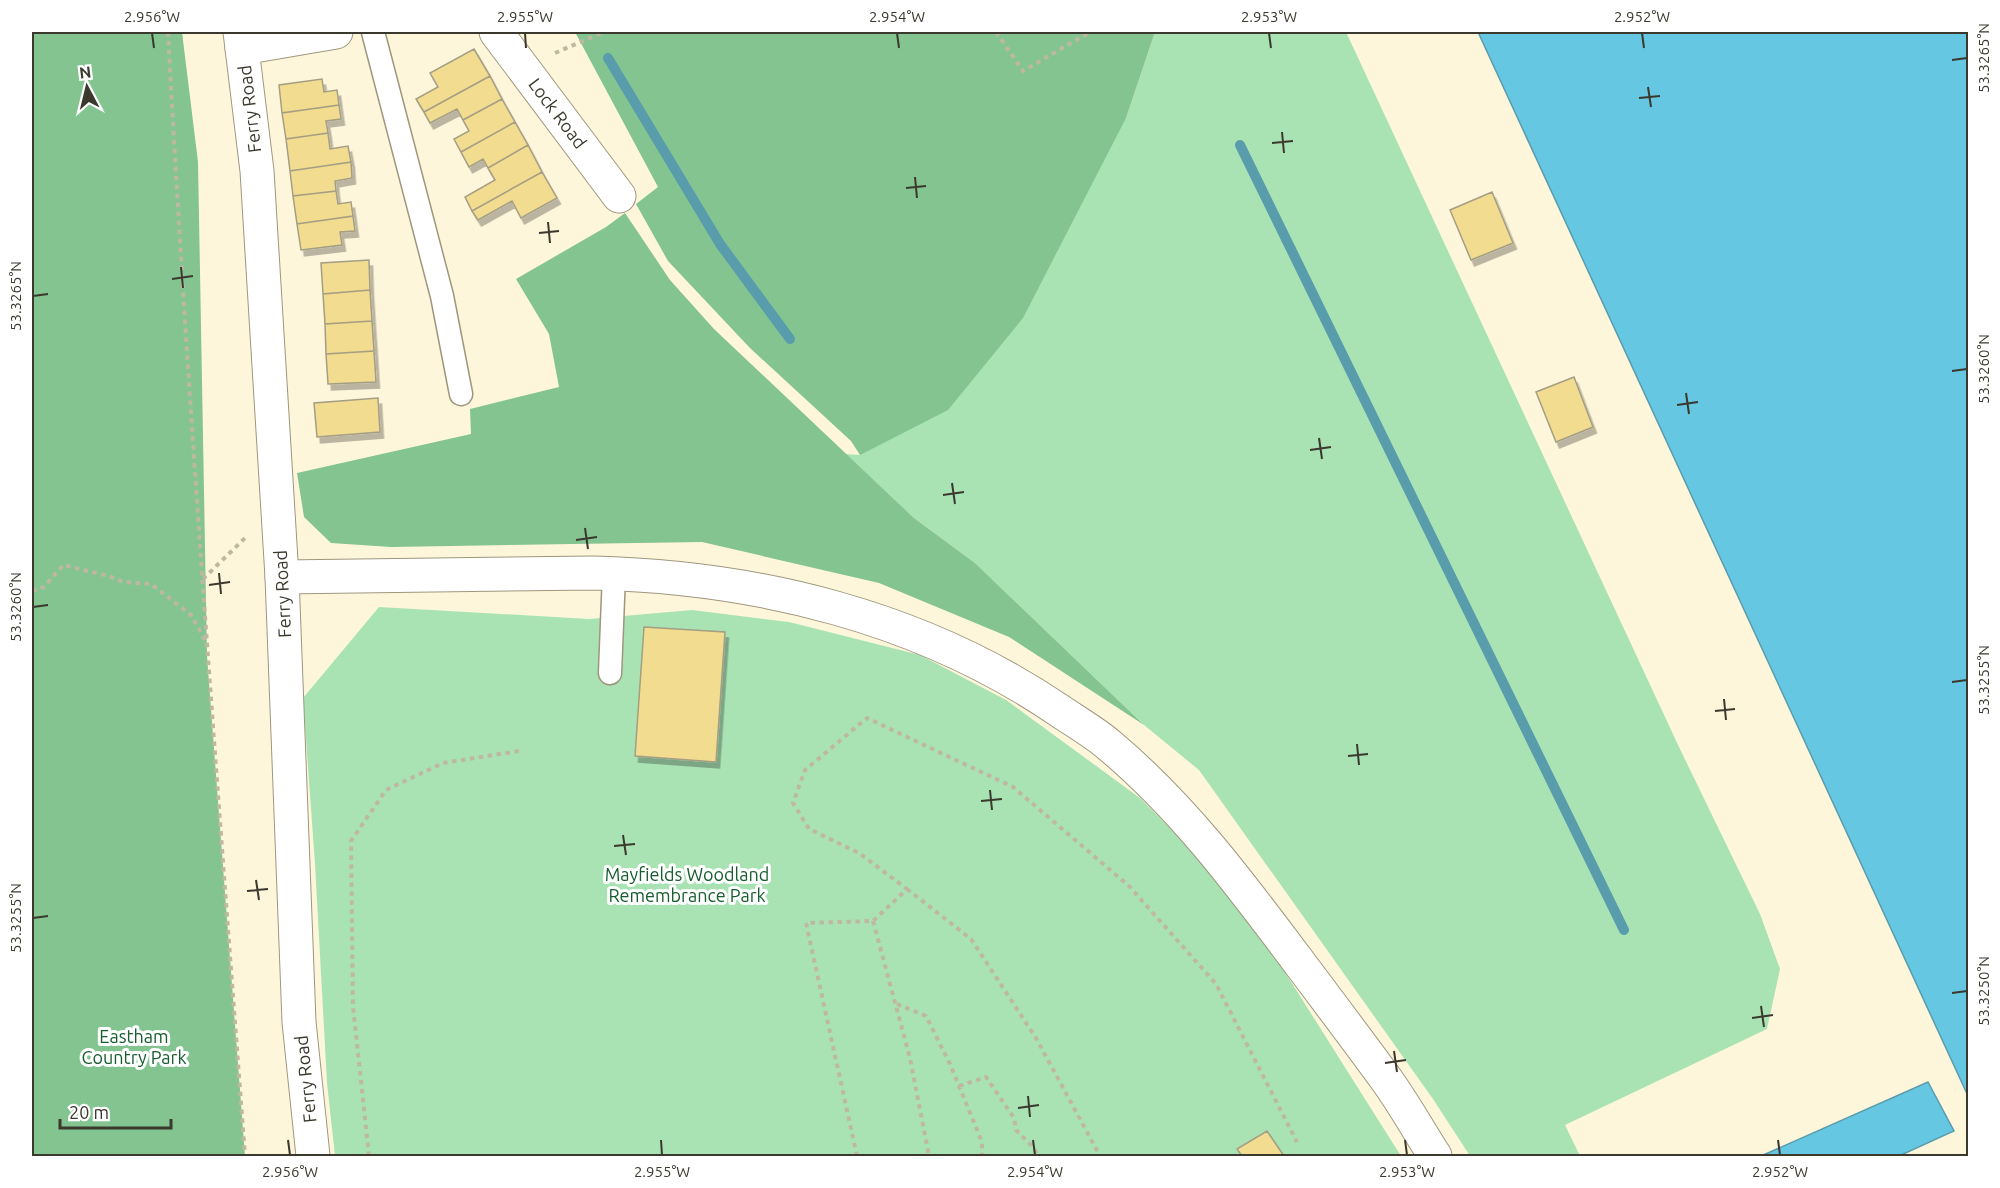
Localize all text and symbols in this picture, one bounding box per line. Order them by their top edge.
text: 2.956°W [124,8,180,25]
text: 2.955°W [497,8,553,25]
text: 2.954°W [869,8,925,25]
text: 2.953°W [1241,8,1297,25]
text: 2.952°W [1614,8,1670,25]
text: 53.3265°N [1975,23,1992,93]
north arrow [57,57,117,117]
text: N [78,62,92,82]
street label: Ferry Road [234,64,264,154]
street label: Lock Road [525,74,591,152]
text: 53.3265°N [7,261,24,331]
text: 53.3260°N [1975,334,1992,404]
street label: Ferry Road [270,550,294,638]
text: 53.3260°N [7,572,24,642]
text: 53.3255°N [1975,645,1992,715]
park label: Mayfields Woodland Remembrance Park [605,864,769,905]
text: 53.3255°N [7,883,24,953]
text: 53.3250°N [1975,956,1992,1026]
park label: Eastham Country Park [82,1026,186,1067]
street label: Ferry Road [290,1034,320,1124]
scale bar [60,1092,171,1130]
text: 20 m [69,1102,109,1122]
text: 2.956°W [262,1163,318,1180]
text: 2.955°W [634,1163,690,1180]
text: 2.954°W [1007,1163,1063,1180]
text: 2.953°W [1379,1163,1435,1180]
text: 2.952°W [1752,1163,1808,1180]

